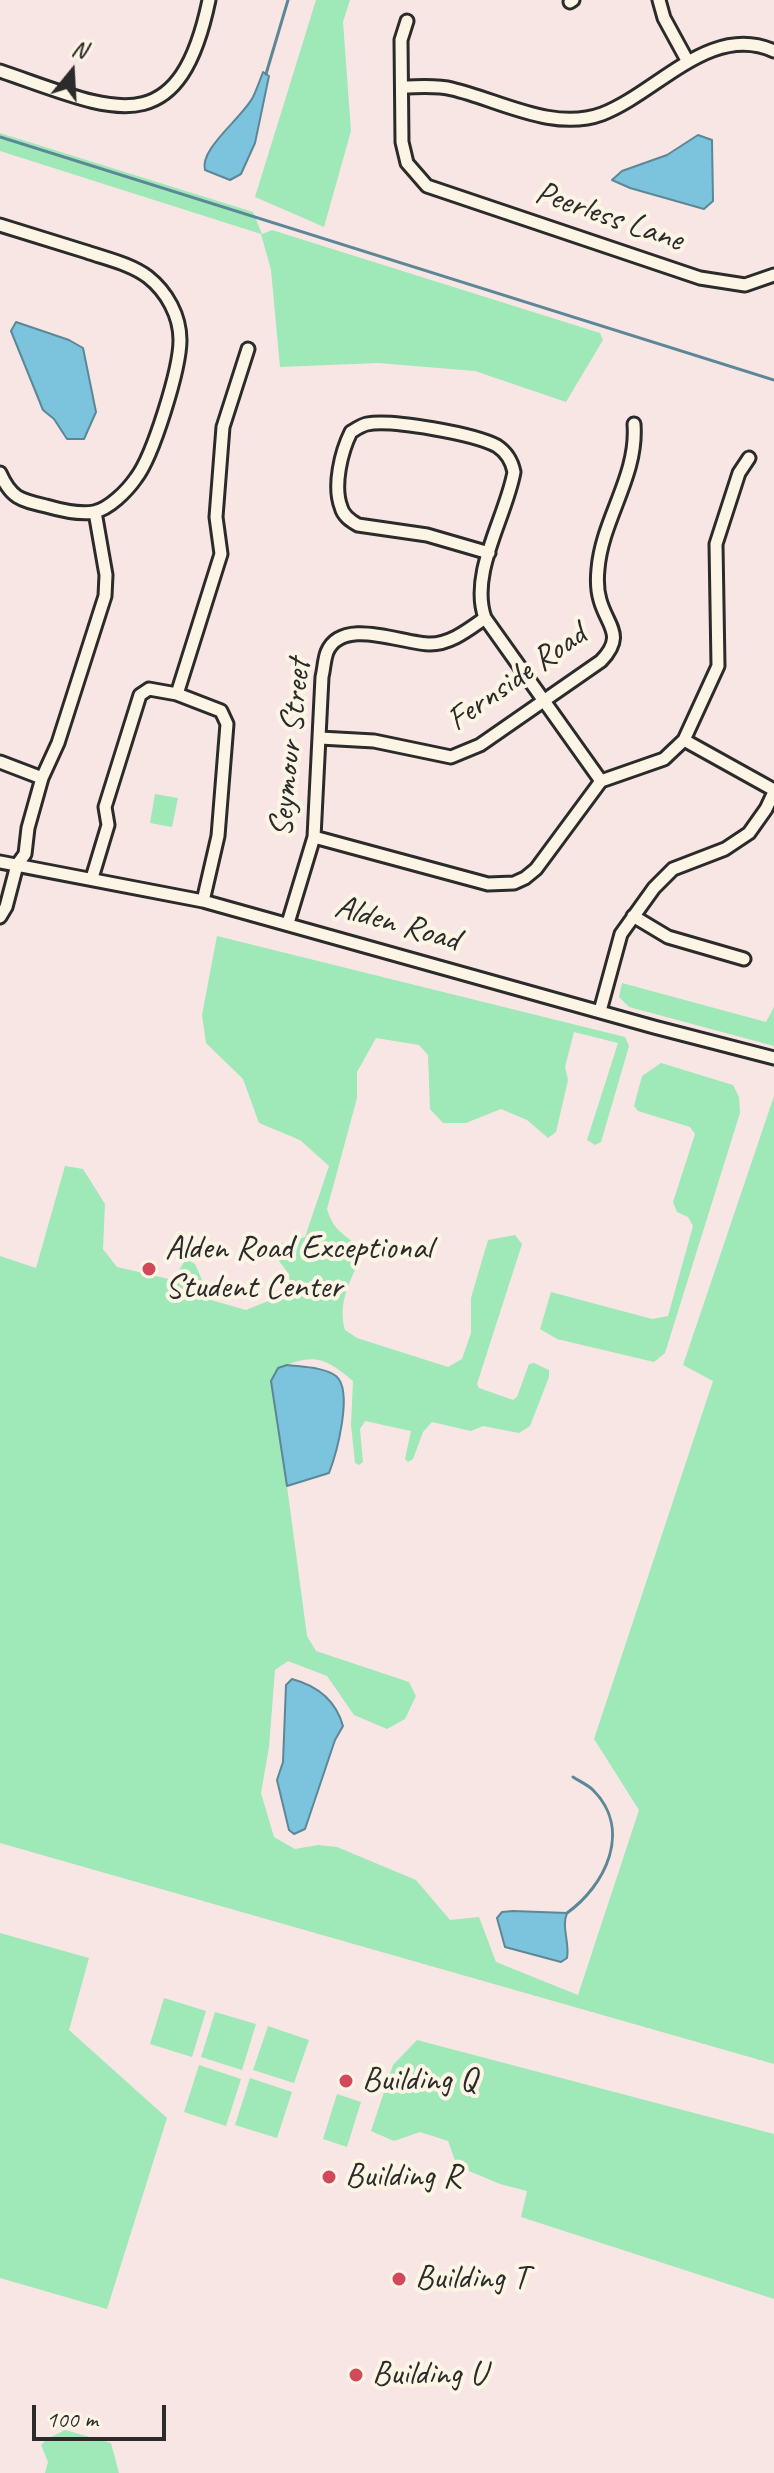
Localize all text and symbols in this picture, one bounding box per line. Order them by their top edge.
north arrow [32,32,112,112]
text: N [69,34,90,65]
street label: Peerless Lane [530,173,688,261]
street label: Fernside Road [439,615,595,741]
street label: Seymour Street [261,657,321,839]
street label: Alden Road [330,887,464,961]
place label: Alden Road Exceptional Student Center [165,1229,432,1308]
marker: Alden Road Exceptional Student Center [140,1260,158,1278]
place label: Building Q [362,2061,477,2101]
marker: Building Q [337,2072,355,2090]
place label: Building R [345,2157,461,2197]
marker: Building R [320,2168,338,2186]
place label: Building T [415,2259,528,2299]
marker: Building T [390,2270,408,2288]
place label: Building U [372,2355,486,2395]
marker: Building U [347,2366,365,2384]
scale bar [36,2389,170,2439]
text: 100 m [46,2404,98,2434]

